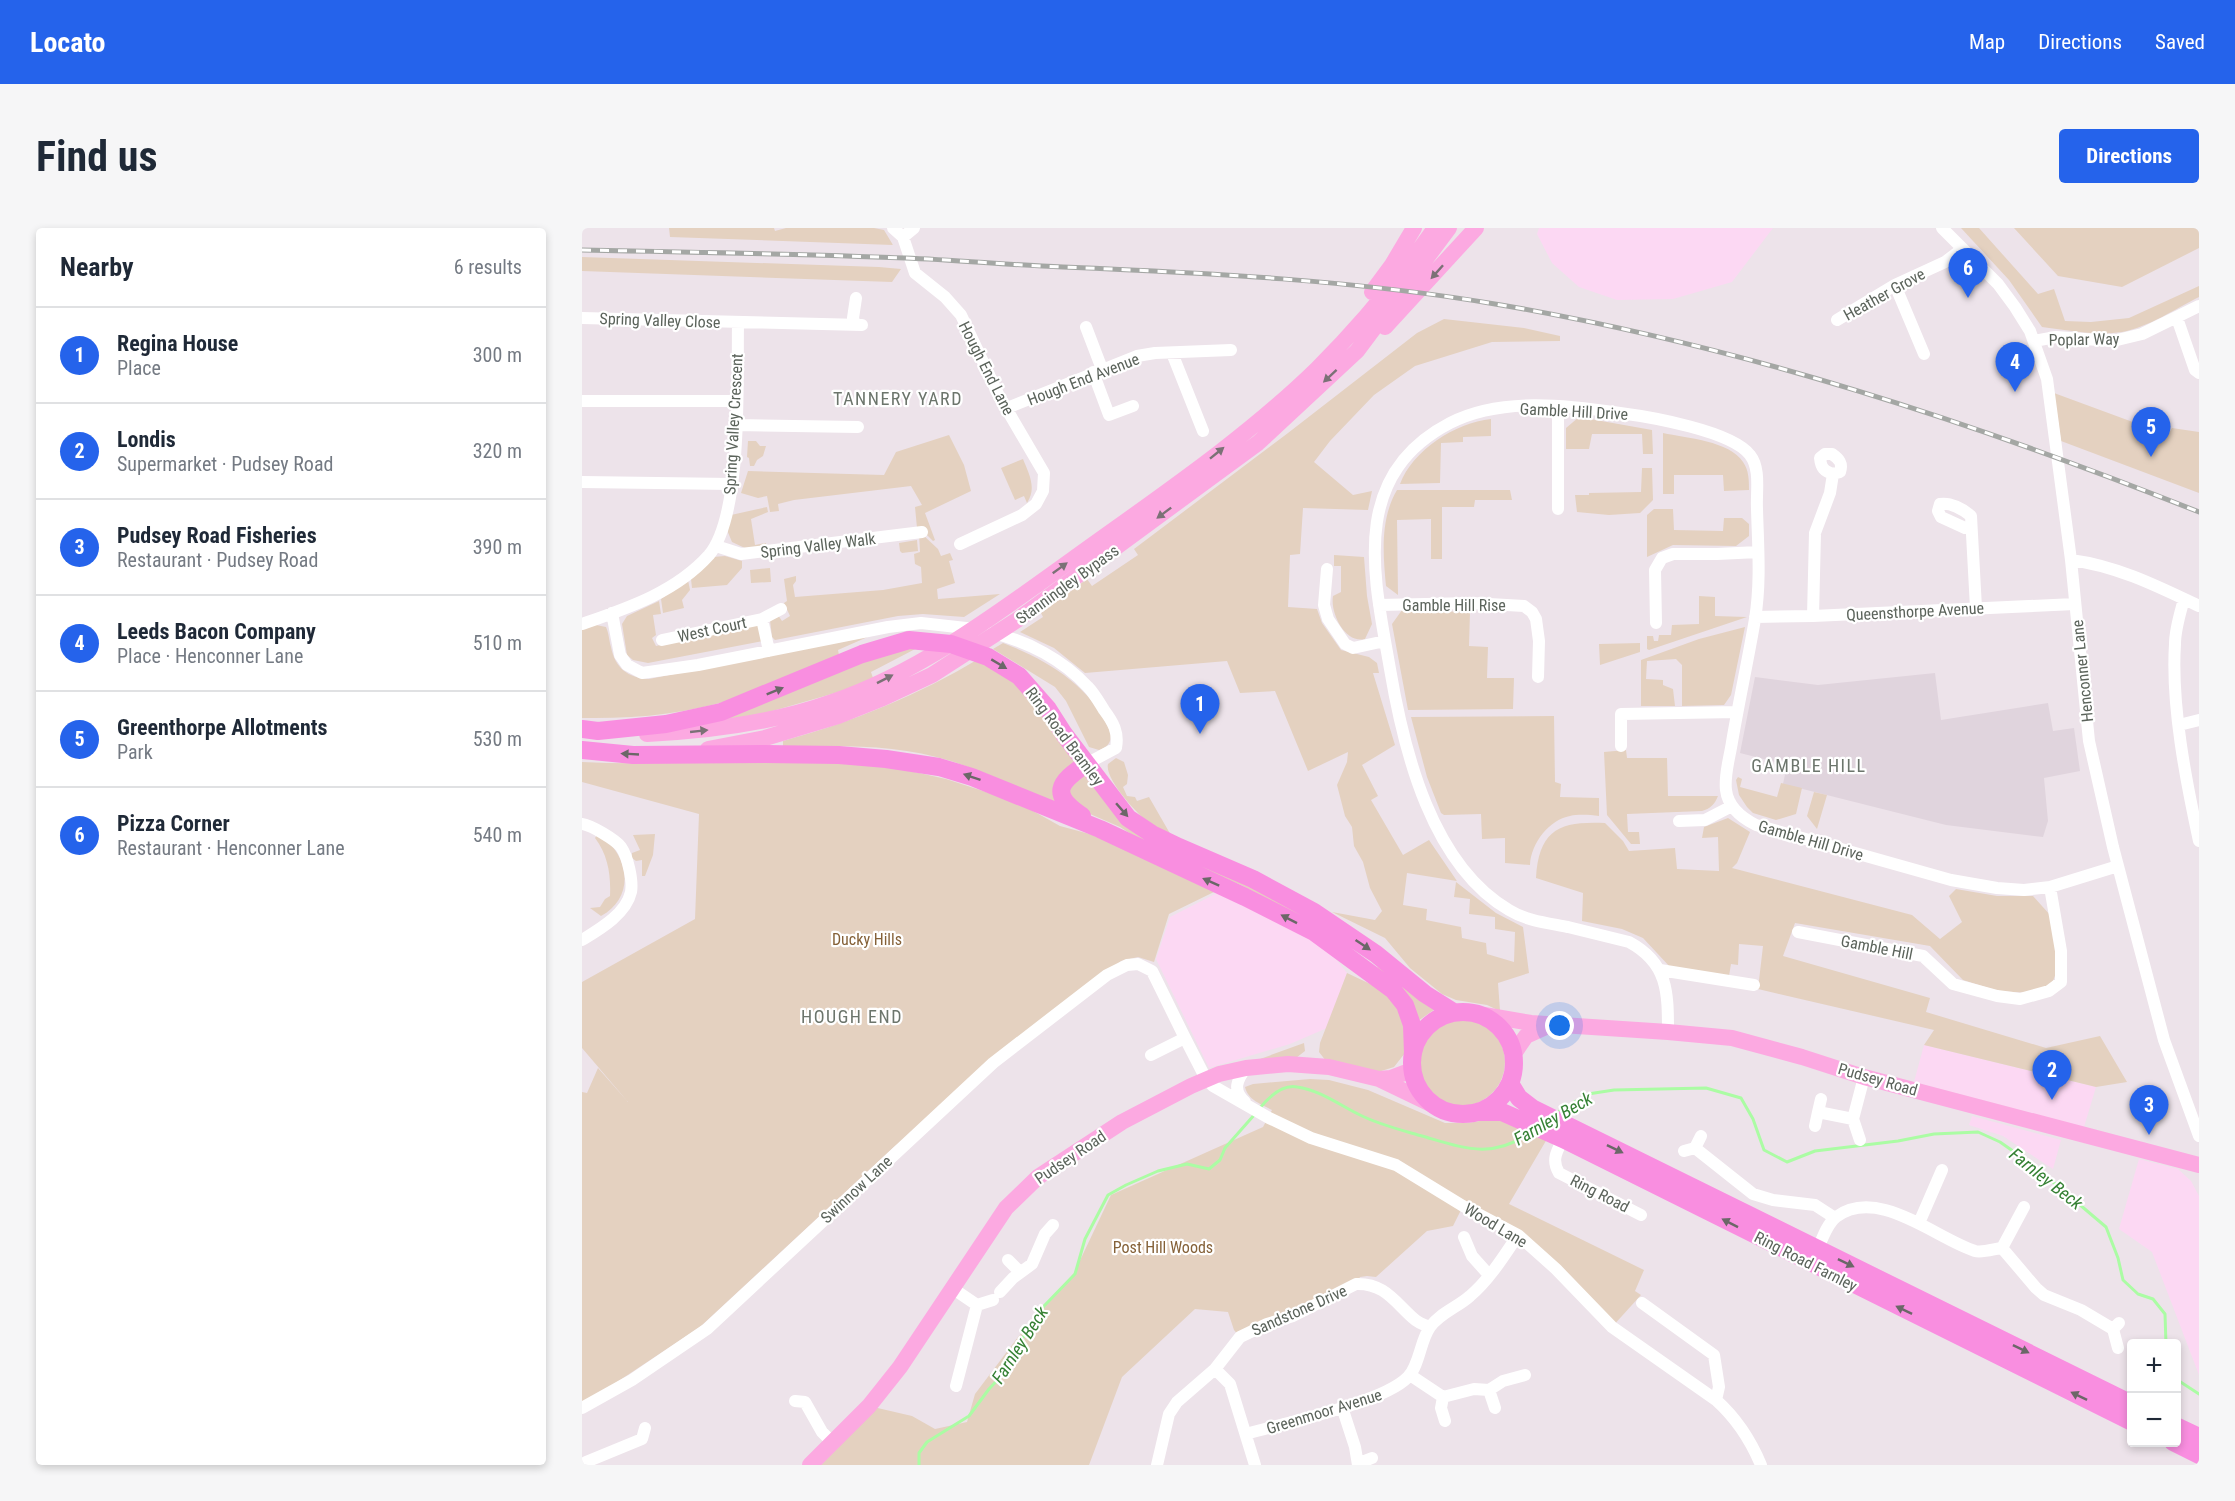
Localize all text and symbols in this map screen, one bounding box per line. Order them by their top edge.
text: Locato [30,26,106,59]
text: Map [1969,30,2005,54]
text: Directions [2038,30,2122,54]
text: Saved [2155,30,2205,54]
button: Directions [2059,129,2199,183]
text: Find us [36,132,157,181]
pin: 6 [1948,248,1988,298]
text: Nearby [60,252,134,282]
text: 6 results [454,255,522,279]
one-way arrow [1430,264,1444,279]
street label: Heather Grove [1840,264,1928,325]
street label: Spring Valley Close [599,309,721,332]
street label: Hough End Lane [955,318,1018,418]
street label: Poplar Way [2048,329,2120,350]
text: Regina House [117,331,238,356]
pin: 4 [1996,342,2034,392]
text: 1 [74,343,85,367]
text: 300 m [473,343,522,367]
street label: Hough End Avenue [1025,349,1142,410]
street label: Spring Valley Crescent [720,353,747,495]
text: Place [117,356,161,380]
one-way arrow [1323,369,1338,382]
district label: TANNERY YARD [833,388,963,409]
street label: Gamble Hill Drive [1519,399,1629,424]
pin: 5 [2132,408,2170,457]
text: Londis [117,427,176,452]
text: 2 [74,439,85,463]
text: 320 m [473,439,522,463]
one-way arrow [1210,448,1225,460]
text: Supermarket · Pudsey Road [117,452,333,476]
one-way arrow [1156,507,1172,519]
text: Pudsey Road Fisheries [117,523,317,548]
street label: Spring Valley Walk [759,529,878,562]
text: 3 [74,535,85,559]
text: 390 m [473,535,522,559]
street label: Stanningley Bypass [1012,541,1122,628]
text: Restaurant · Pudsey Road [117,548,318,572]
one-way arrow [1051,562,1067,574]
street label: Gamble Hill Rise [1402,596,1506,615]
street label: Queensthorpe Avenue [1846,598,1984,625]
street label: West Court [676,613,749,646]
text: Leeds Bacon Company [117,619,316,644]
street label: Henconner Lane [2068,619,2097,723]
text: 4 [74,631,85,655]
text: 510 m [473,631,522,655]
text: Place · Henconner Lane [117,644,303,668]
one-way arrow [991,658,1007,669]
one-way arrow [877,674,894,684]
street label: Ring Road Bramley [1022,683,1108,789]
pin: 1 [1180,684,1220,734]
one-way arrow [767,686,785,696]
text: Greenthorpe Allotments [117,715,327,740]
one-way arrow [689,726,708,736]
text: 5 [74,727,85,751]
text: 530 m [473,727,522,751]
text: Park [117,740,153,764]
one-way arrow [620,750,639,759]
district label: GAMBLE HILL [1751,755,1867,776]
one-way arrow [963,772,981,782]
one-way arrow [1116,802,1129,818]
text: Pizza Corner [117,811,230,836]
street label: Gamble Hill Drive [1756,816,1866,865]
text: 6 [74,823,85,847]
text: 540 m [473,823,522,847]
text: Restaurant · Henconner Lane [117,836,345,860]
one-way arrow [1202,877,1220,887]
one-way arrow [1280,915,1298,925]
park label: Ducky Hills [832,930,902,949]
street label: Gamble Hill [1839,931,1914,964]
one-way arrow [1354,939,1370,951]
district label: HOUGH END [801,1006,903,1027]
your location [1545,1011,1574,1040]
pin: 2 [2032,1050,2072,1100]
street label: Pudsey Road [1836,1059,1920,1100]
pin: 3 [2130,1086,2168,1135]
water label: Farnley Beck [1510,1087,1597,1149]
street label: Pudsey Road [1031,1127,1109,1188]
water label: Farnley Beck [2005,1143,2088,1214]
one-way arrow [1607,1144,1624,1153]
street label: Swinnow Lane [817,1152,896,1227]
street label: Ring Road [1567,1171,1632,1216]
street label: Wood Lane [1461,1199,1531,1252]
one-way arrow [1721,1218,1738,1227]
street label: Ring Road Farnley [1751,1227,1861,1296]
park label: Post Hill Woods [1113,1238,1213,1257]
one-way arrow [1838,1258,1855,1268]
street label: Sandstone Drive [1249,1281,1350,1340]
water label: Farnley Beck [987,1301,1053,1387]
one-way arrow [1896,1305,1913,1314]
map controls [2127,1339,2181,1447]
button: + [2127,1339,2181,1393]
one-way arrow [2013,1345,2030,1354]
street label: Greenmoor Avenue [1264,1385,1384,1438]
one-way arrow [2071,1391,2088,1400]
button: − [2127,1393,2181,1447]

